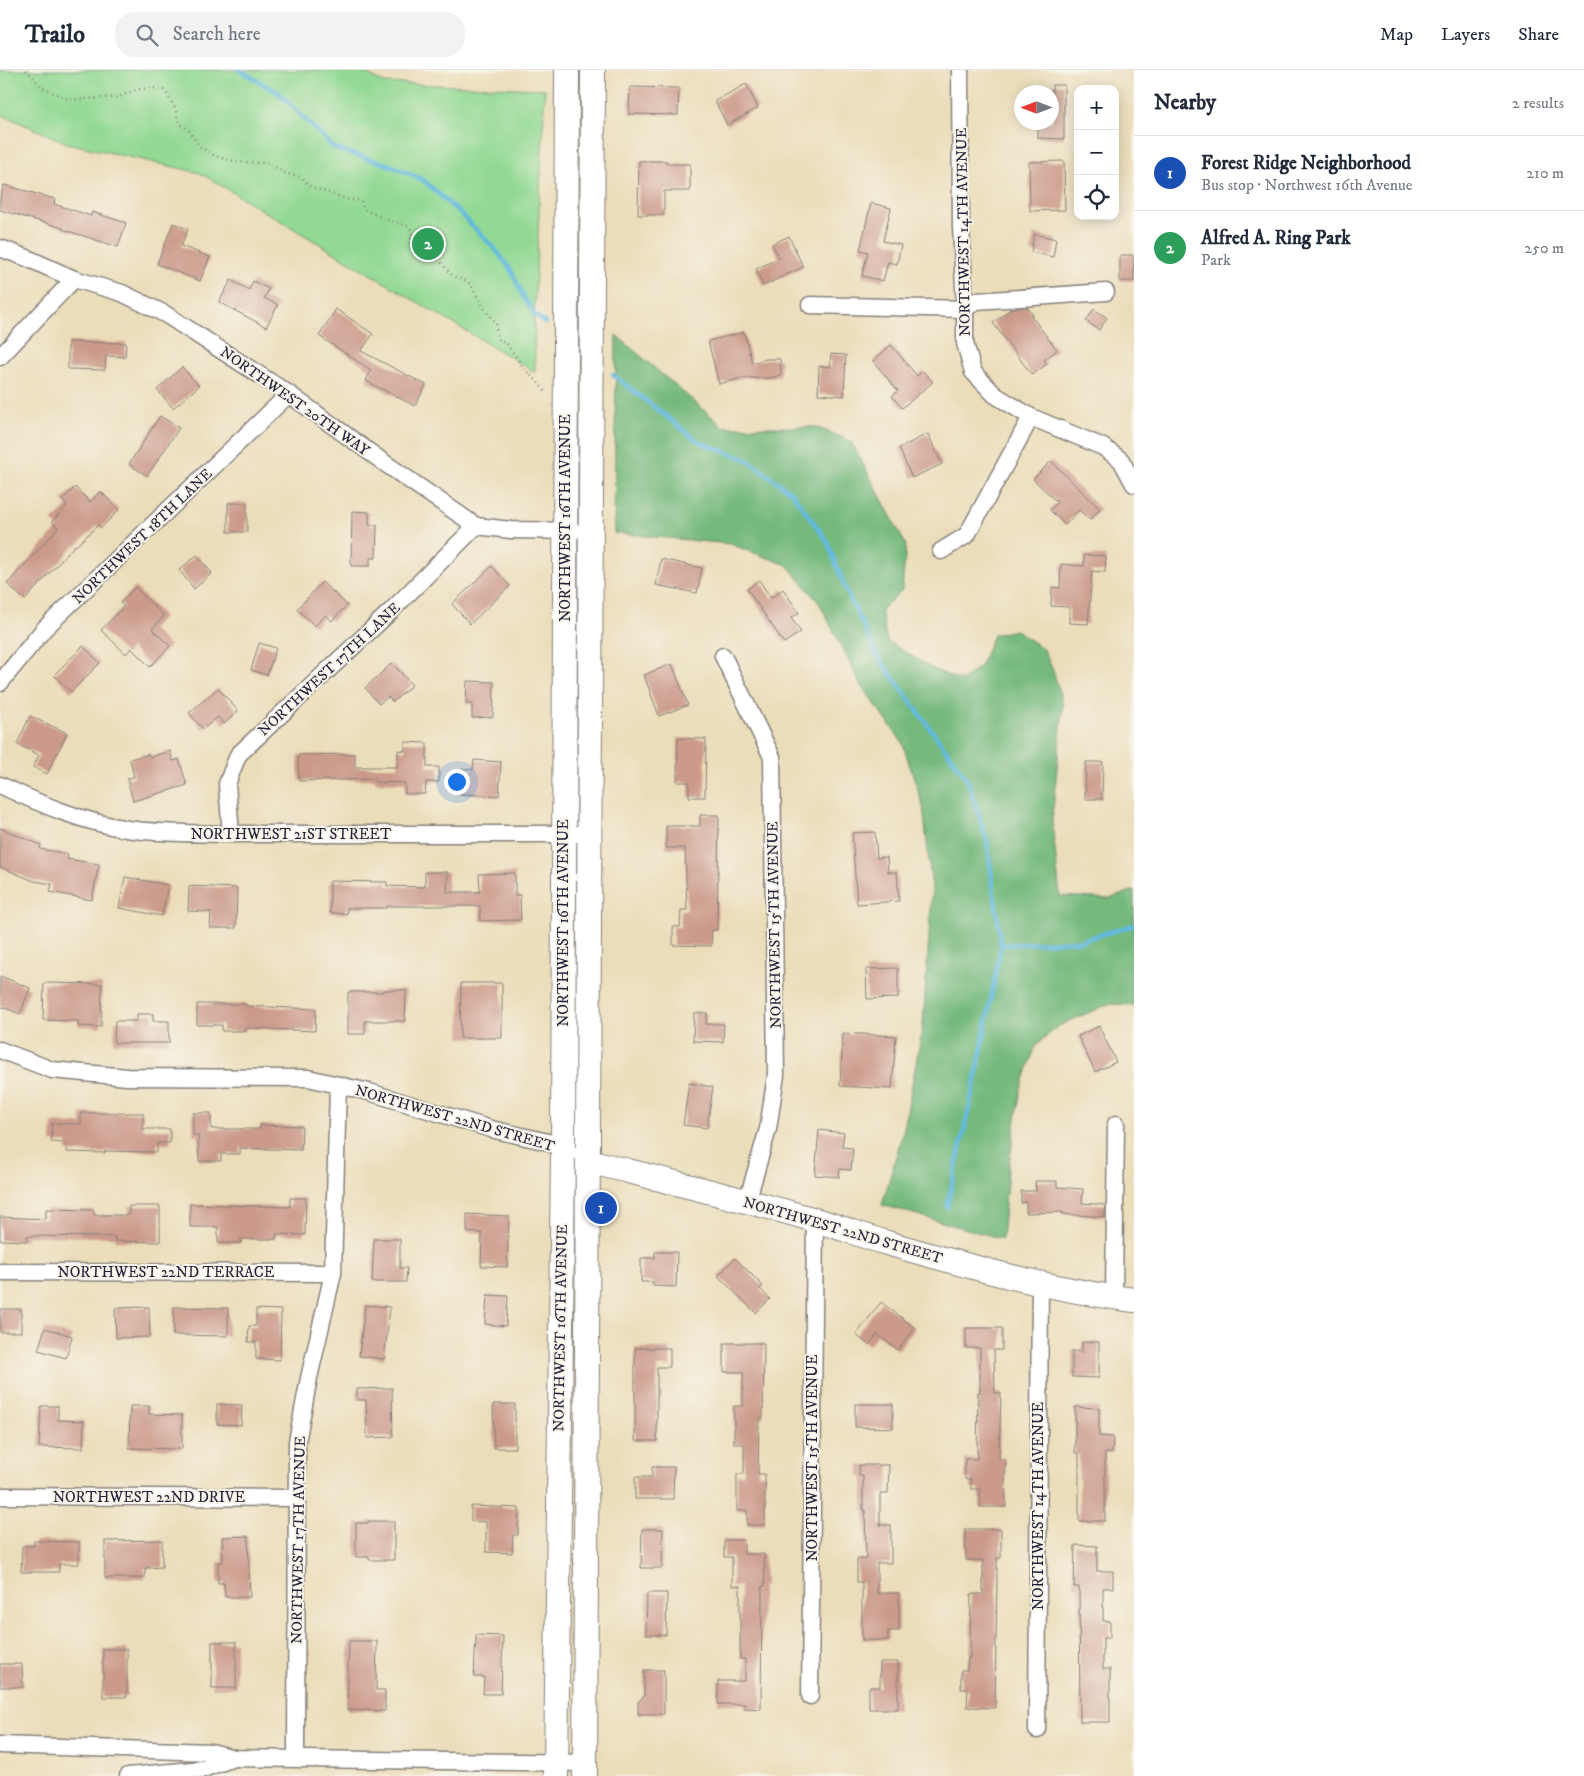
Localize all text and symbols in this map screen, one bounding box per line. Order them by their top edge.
search box [115,12,465,57]
text: Trailo [25,20,85,50]
icon: search [133,21,161,49]
text: Search here [173,23,261,46]
text: Map [1380,24,1413,46]
text: Layers [1441,24,1490,46]
text: Share [1518,24,1559,46]
north arrow [1014,85,1059,130]
map controls [1074,85,1119,220]
button: + [1074,85,1119,130]
text: Nearby [1154,90,1216,116]
text: 2 results [1512,93,1564,113]
street label: NORTHWEST 14TH AVENUE [952,127,975,336]
button: − [1074,130,1119,175]
text: Forest Ridge Neighborhood [1201,152,1411,175]
text: 1 [1167,163,1173,183]
text: 210 m [1526,163,1564,183]
button: locate [1074,175,1119,220]
text: Bus stop · Northwest 16th Avenue [1201,175,1412,195]
pin: 2 [412,225,444,263]
text: Alfred A. Ring Park [1201,227,1351,250]
text: 2 [1166,238,1174,258]
text: 250 m [1524,238,1564,258]
text: Park [1201,250,1231,270]
street label: NORTHWEST 20TH WAY [216,343,374,461]
street label: NORTHWEST 16TH AVENUE [556,414,575,622]
street label: NORTHWEST 18TH LANE [68,464,217,608]
street label: NORTHWEST 17TH LANE [254,598,405,740]
your location [444,769,470,795]
street label: NORTHWEST 16TH AVENUE [554,819,573,1027]
street label: NORTHWEST 15TH AVENUE [763,821,786,1029]
street label: NORTHWEST 21ST STREET [191,825,392,844]
street label: NORTHWEST 22ND STREET [353,1081,557,1156]
pin: 1 [585,1189,617,1227]
street label: NORTHWEST 22ND STREET [741,1193,945,1268]
street label: NORTHWEST 16TH AVENUE [549,1224,572,1432]
street label: NORTHWEST 22ND TERRACE [58,1263,275,1282]
street label: NORTHWEST 15TH AVENUE [803,1354,822,1562]
street label: NORTHWEST 14TH AVENUE [1029,1401,1048,1610]
street label: NORTHWEST 17TH AVENUE [287,1436,310,1644]
street label: NORTHWEST 22ND DRIVE [53,1488,245,1507]

